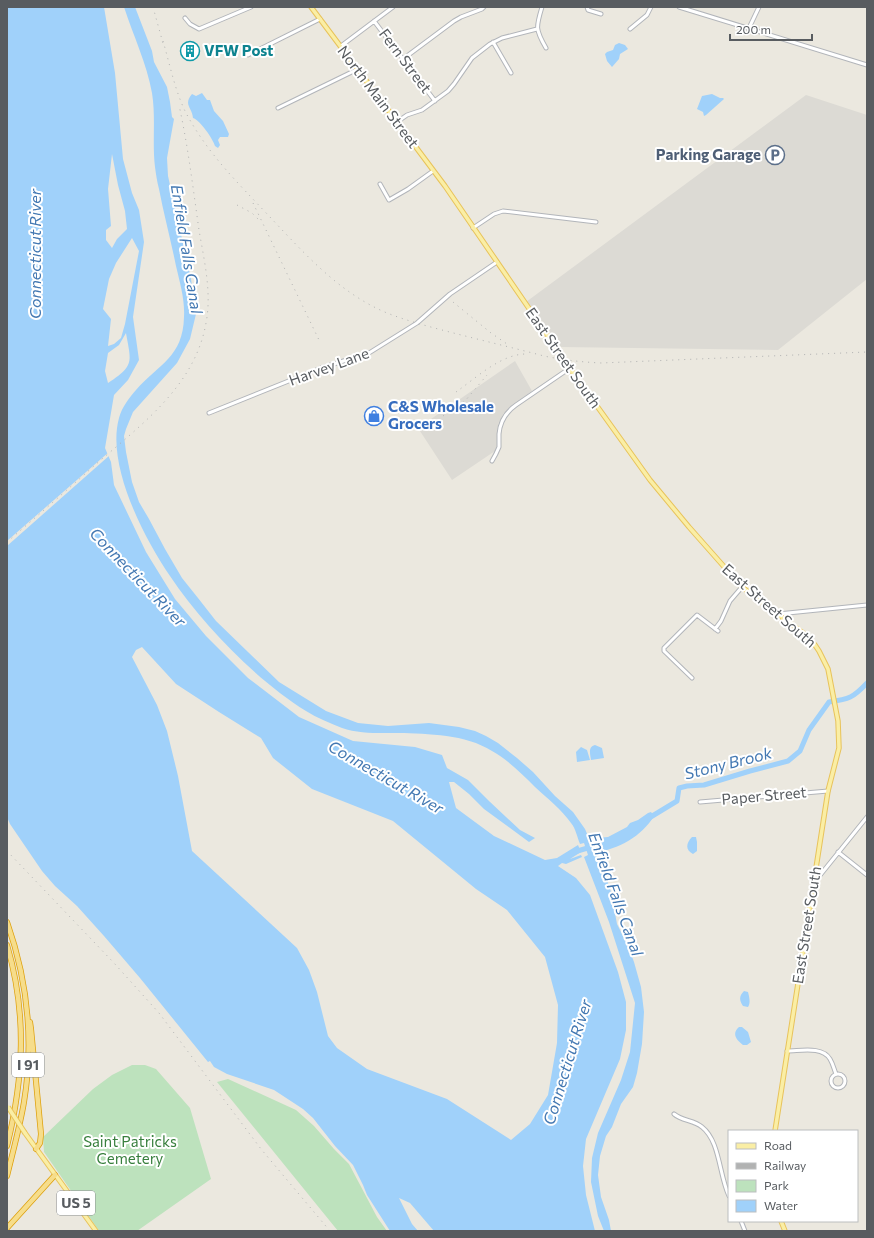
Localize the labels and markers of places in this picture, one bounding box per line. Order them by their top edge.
building icon: VFW Post [179,40,201,62]
place label: VFW Post [204,41,273,59]
parking icon: Parking Garage [764,144,786,166]
place label: Parking Garage [656,145,761,163]
place label: C&S Wholesale Grocers [388,397,494,432]
shop icon: C&S Wholesale Grocers [363,405,385,427]

